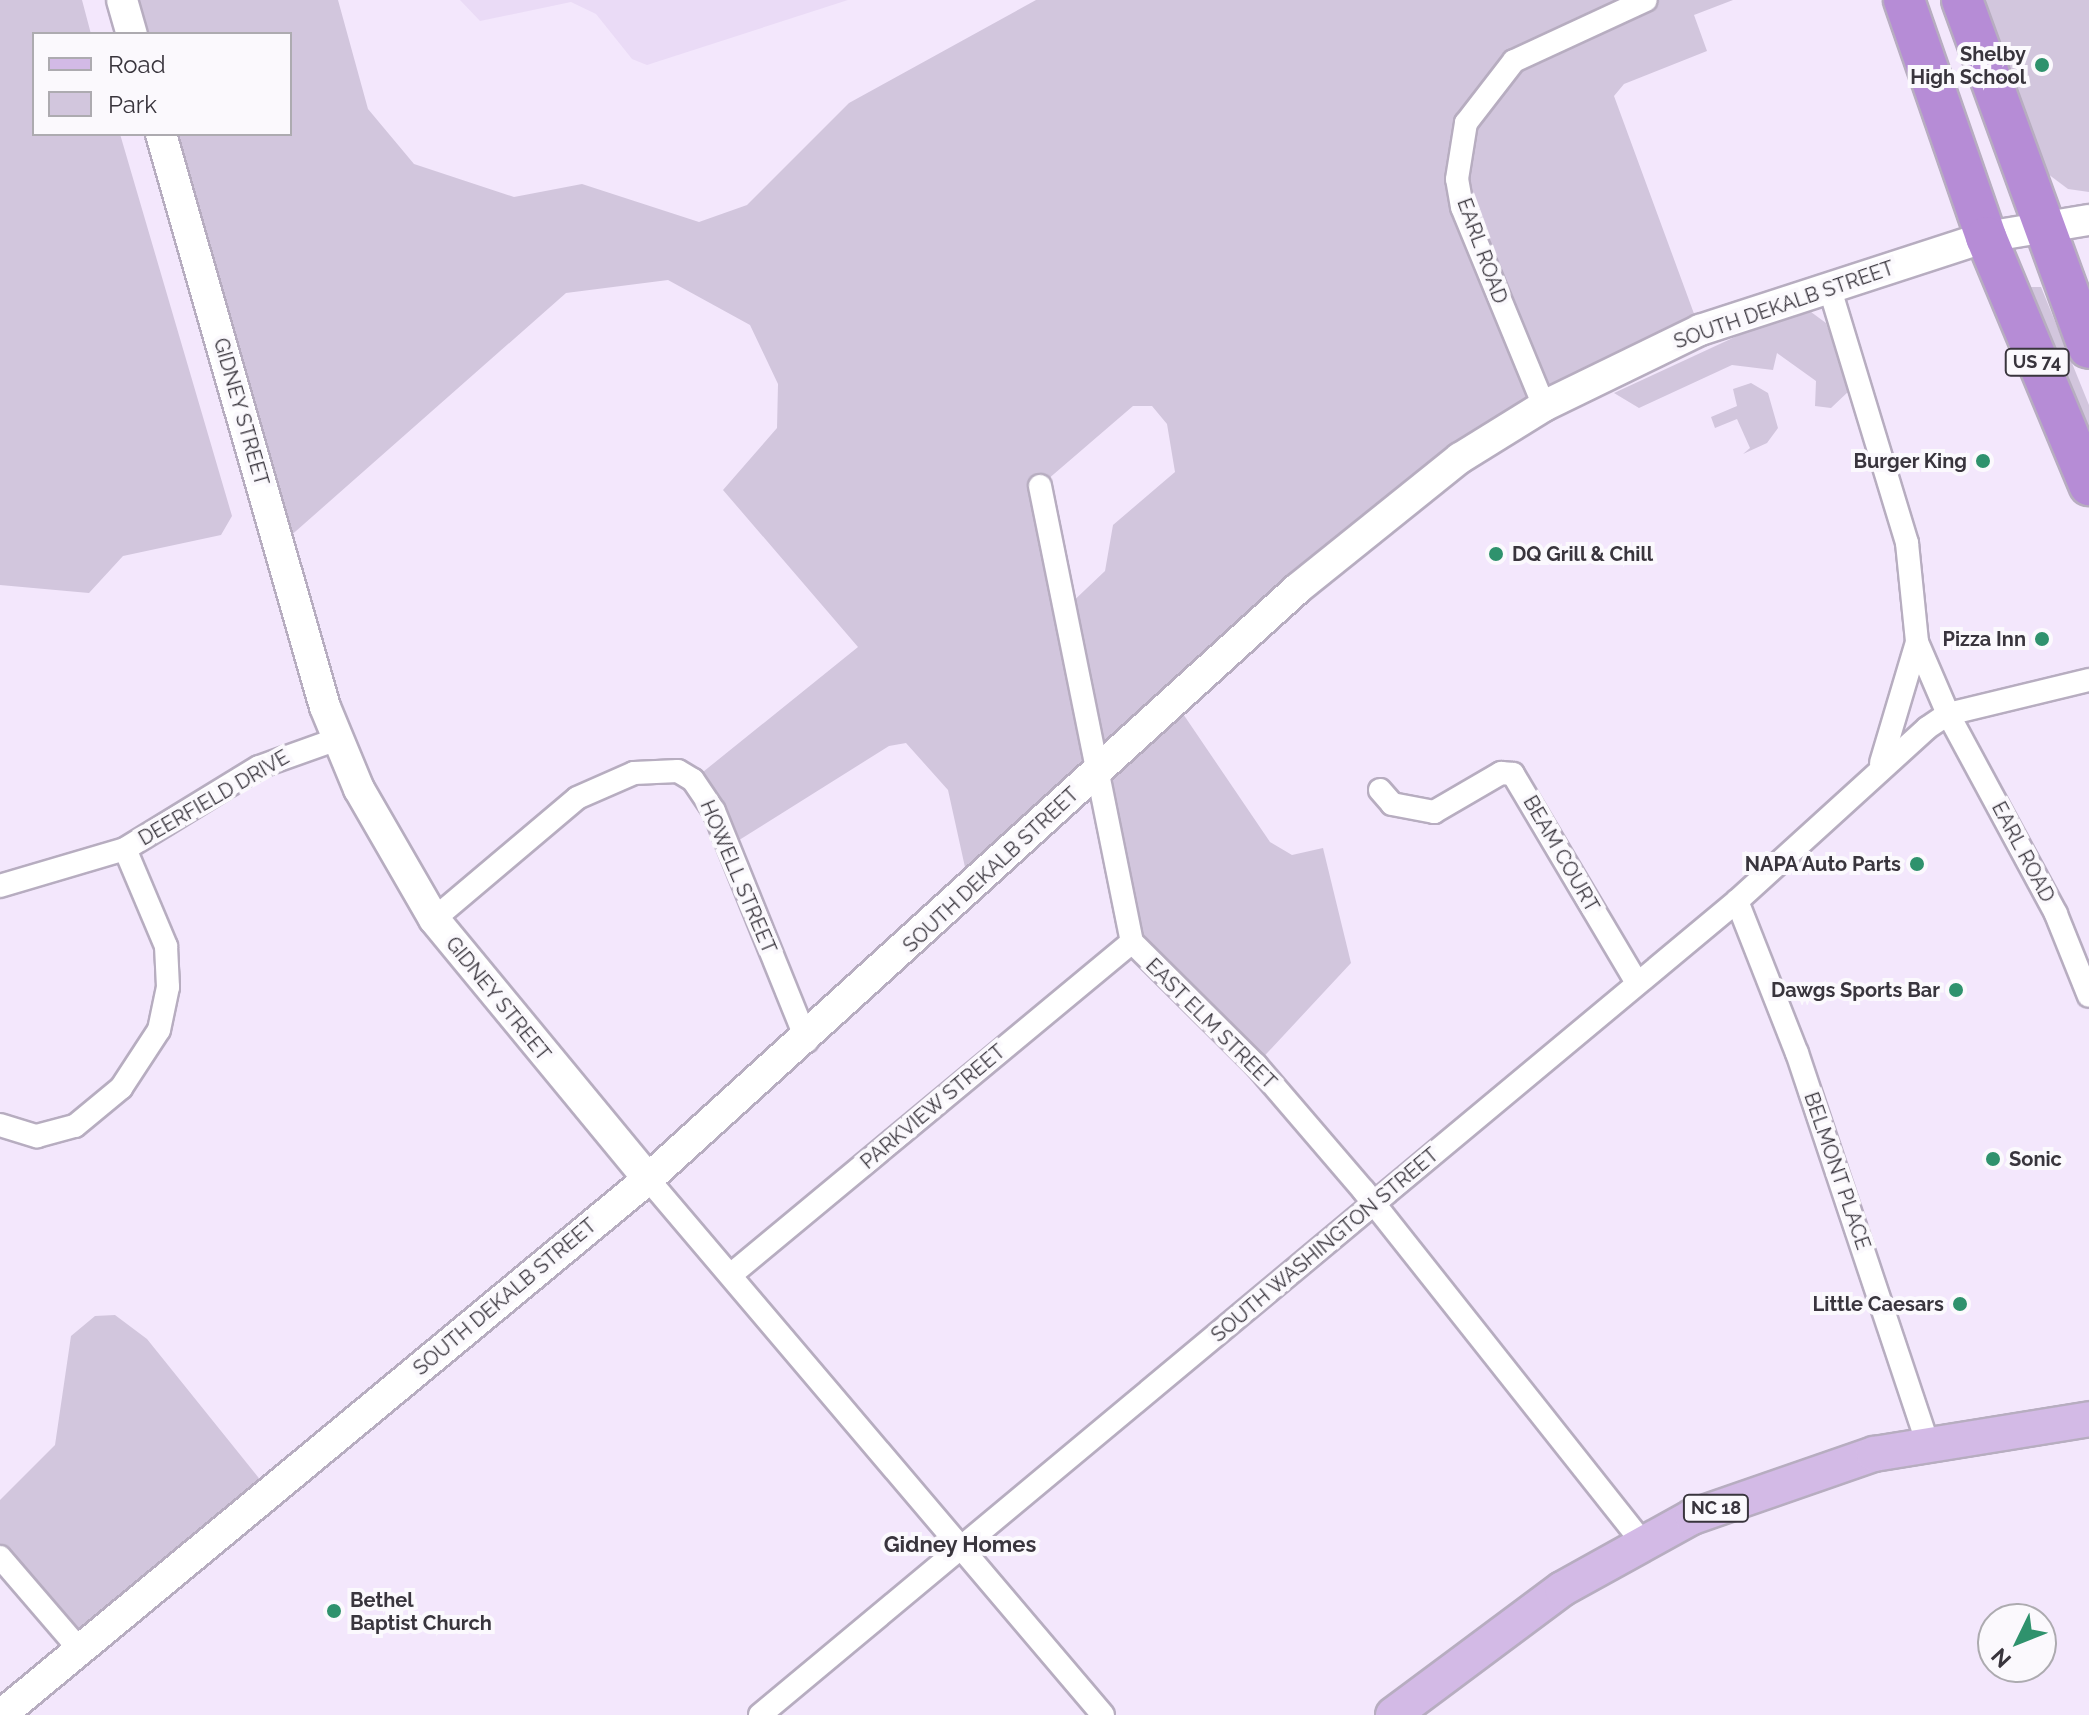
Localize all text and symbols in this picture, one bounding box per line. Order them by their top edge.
legend [32,32,292,136]
place label: Shelby High School [1910,42,2026,89]
text: Road [108,50,166,79]
marker: Shelby High School [2033,56,2051,74]
text: Park [108,90,157,119]
street label: EARL ROAD [1452,195,1512,307]
street label: SOUTH DEKALB STREET [1671,256,1897,354]
street label: GIDNEY STREET [208,335,274,489]
road number: US 74 [2003,348,2071,376]
place label: Burger King [1853,449,1967,473]
marker: Burger King [1974,452,1992,470]
place label: DQ Grill & Chill [1512,542,1654,566]
marker: DQ Grill & Chill [1487,545,1505,563]
place label: Pizza Inn [1943,627,2026,651]
marker: Pizza Inn [2033,630,2051,648]
street label: DEERFIELD DRIVE [134,745,294,851]
street label: SOUTH DEKALB STREET [898,782,1084,958]
street label: BEAM COURT [1518,792,1604,916]
street label: HOWELL STREET [695,797,781,957]
street label: EARL ROAD [1986,797,2060,907]
place label: NAPA Auto Parts [1743,852,1901,876]
marker: NAPA Auto Parts [1908,855,1926,873]
street label: GIDNEY STREET [440,932,556,1066]
street label: EAST ELM STREET [1141,954,1281,1094]
place label: Dawgs Sports Bar [1771,978,1940,1002]
marker: Dawgs Sports Bar [1947,981,1965,999]
street label: PARKVIEW STREET [856,1039,1010,1175]
street label: BELMONT PLACE [1799,1089,1875,1253]
street label: SOUTH WASHINGTON STREET [1206,1143,1444,1347]
place label: Sonic [2009,1147,2062,1171]
marker: Sonic [1984,1150,2002,1168]
street label: SOUTH DEKALB STREET [409,1214,601,1380]
place label: Little Caesars [1813,1292,1944,1316]
marker: Little Caesars [1951,1295,1969,1313]
road number: NC 18 [1682,1494,1750,1522]
district label: Gidney Homes [883,1532,1037,1558]
place label: Bethel Baptist Church [350,1588,492,1635]
marker: Bethel Baptist Church [325,1602,343,1620]
north arrow [1977,1603,2057,1683]
text: N [1986,1643,2016,1673]

